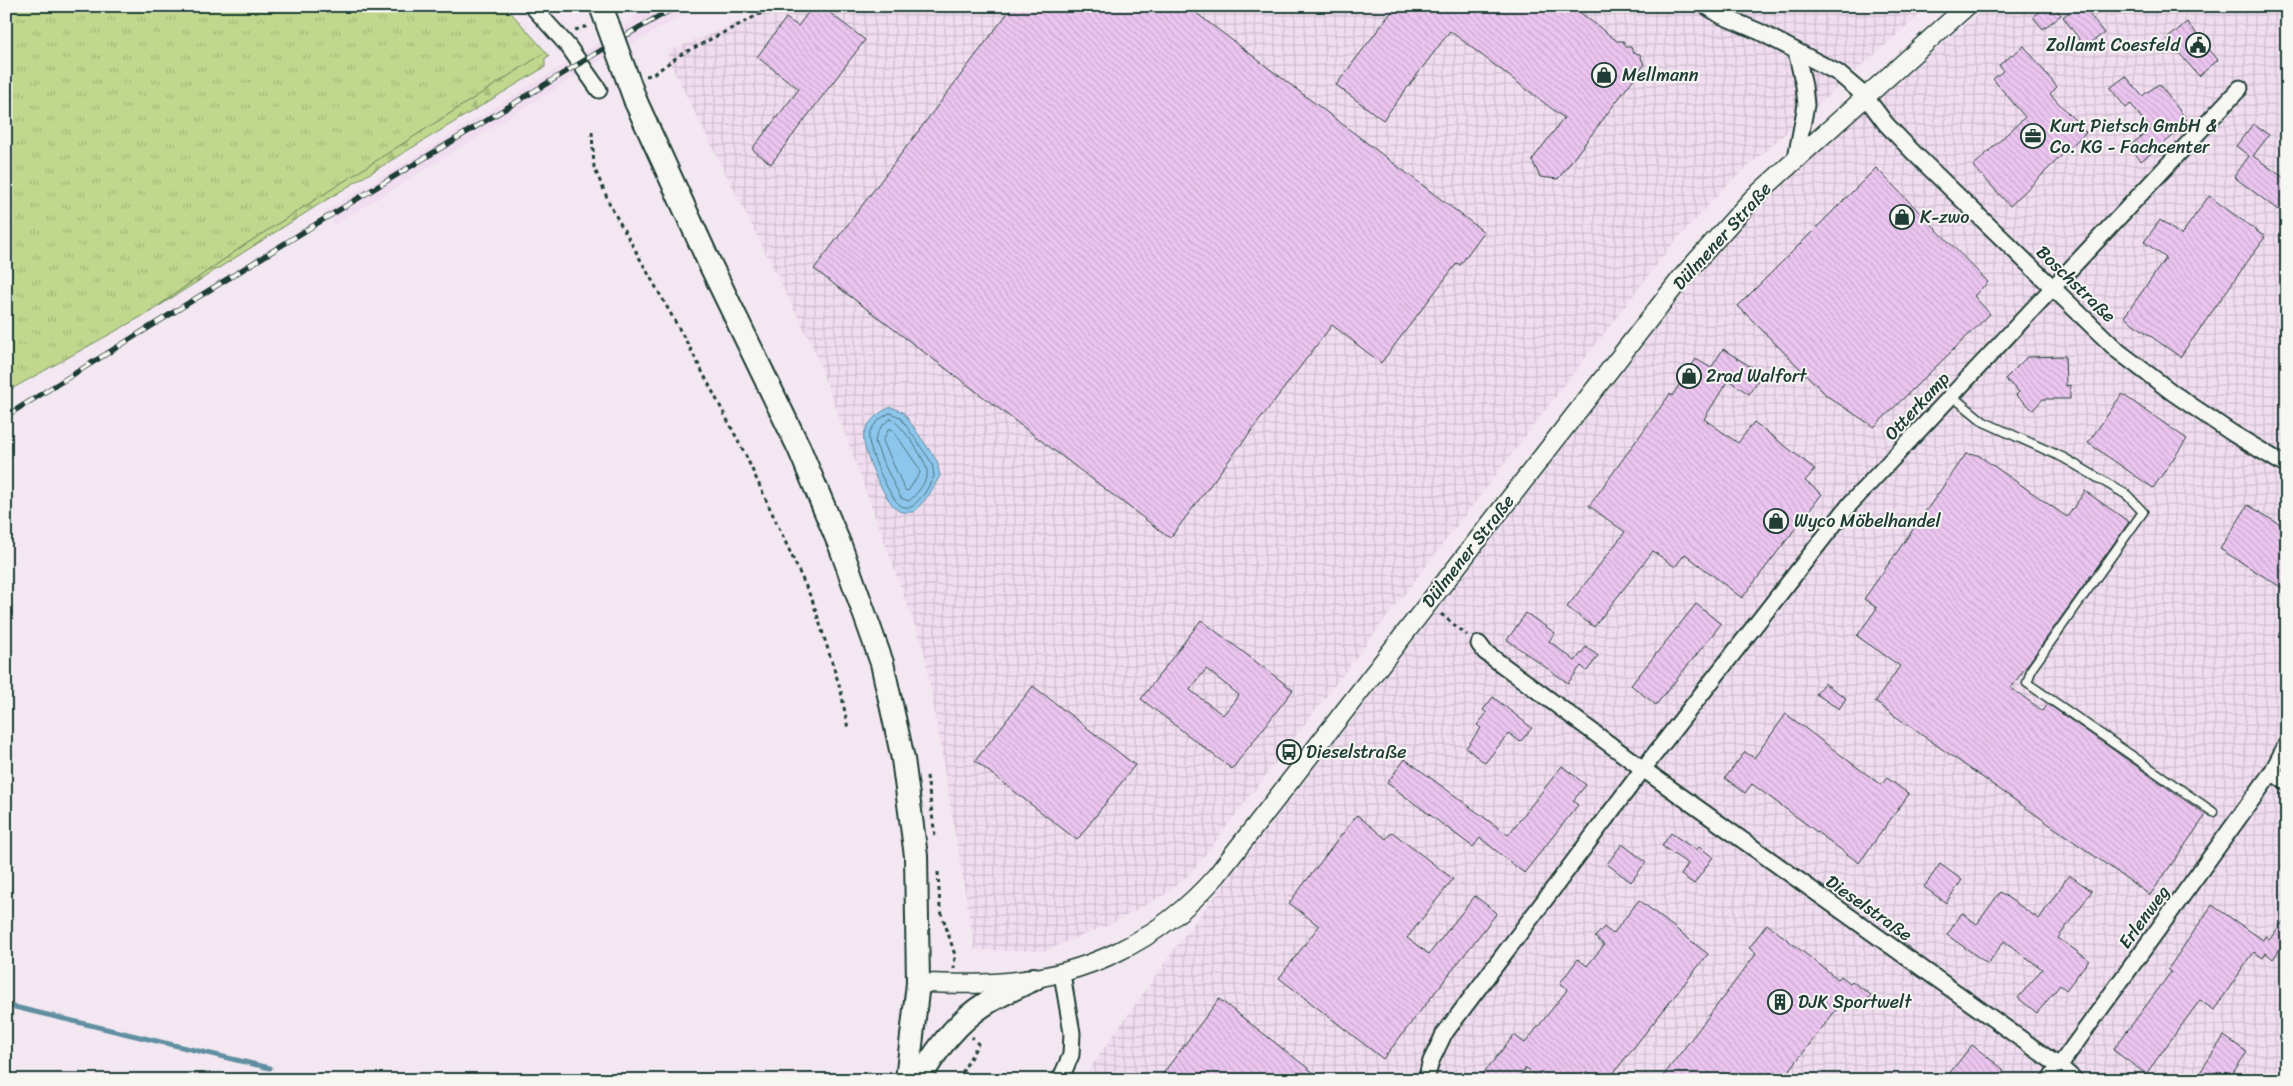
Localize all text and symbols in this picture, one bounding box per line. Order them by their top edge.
place label: Zollamt Coesfeld [2046,29,2182,61]
public building icon: Zollamt Coesfeld [2185,32,2211,58]
place label: Mellmann [1622,59,1699,91]
shop icon: Mellmann [1591,62,1617,88]
place label: Kurt Pietsch GmbH & Co. KG - Fachcenter [2050,110,2217,163]
office icon: Kurt Pietsch GmbH & Co. KG - Fachcenter [2020,123,2046,149]
street label: Dülmener Straße [1664,174,1780,298]
place label: K-zwo [1920,201,1969,233]
shop icon: K-zwo [1889,204,1915,230]
street label: Boschstraße [2028,237,2124,331]
place label: 2rad Walfort [1706,360,1807,392]
shop icon: 2rad Walfort [1676,363,1702,389]
street label: Otterkamp [1876,364,1958,448]
street label: Dülmener Straße [1413,487,1523,615]
place label: Wyco Möbelhandel [1794,505,1942,537]
shop icon: Wyco Möbelhandel [1763,508,1789,534]
place label: Dieselstraße [1306,736,1406,768]
bus stop icon: Dieselstraße [1276,739,1302,765]
street label: Dieselstraße [1819,866,1919,950]
street label: Erlenweg [2110,878,2178,956]
place label: DJK Sportwelt [1798,986,1912,1018]
building icon: DJK Sportwelt [1767,989,1793,1015]

